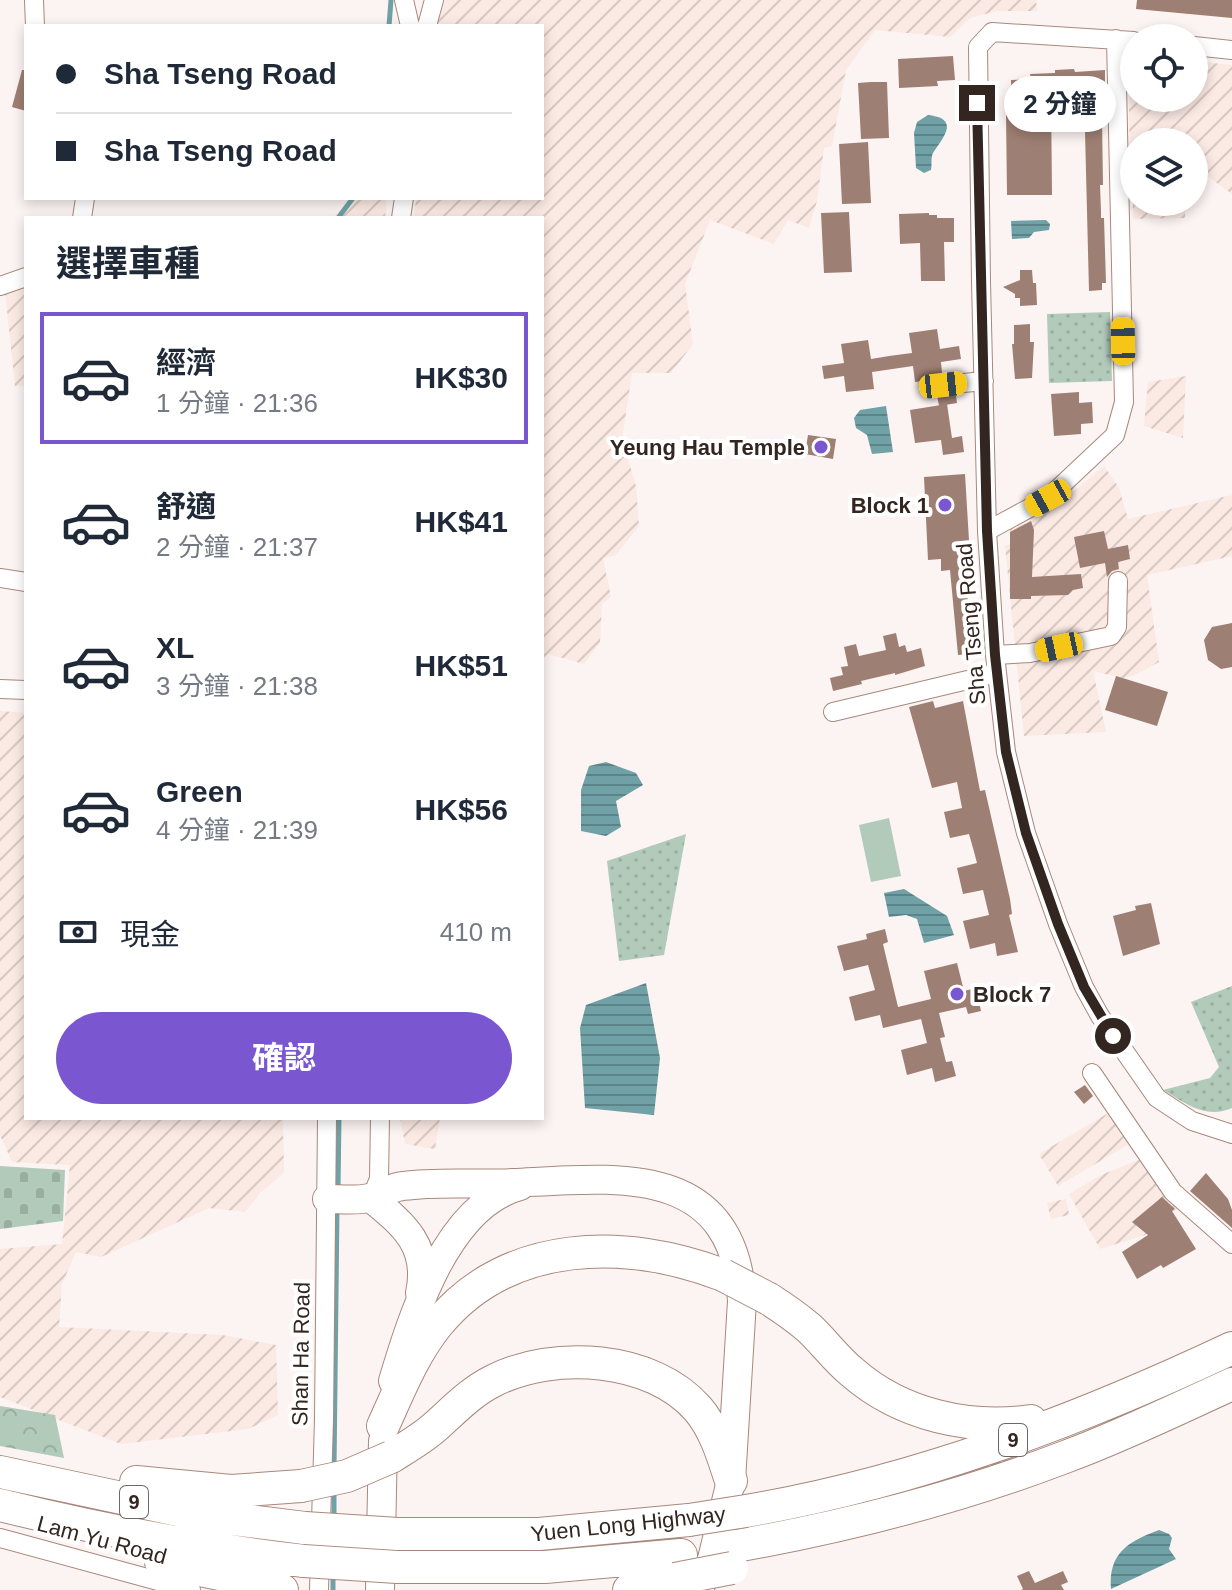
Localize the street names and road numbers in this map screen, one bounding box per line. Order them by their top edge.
street label: Sha Tseng Road [951,542,991,706]
street label: Shan Ha Road [287,1282,315,1426]
road number: 9 [999,1424,1027,1456]
road number: 9 [120,1486,148,1518]
street label: Yuen Long Highway [529,1501,727,1547]
street label: Lam Yu Road [35,1511,169,1569]

